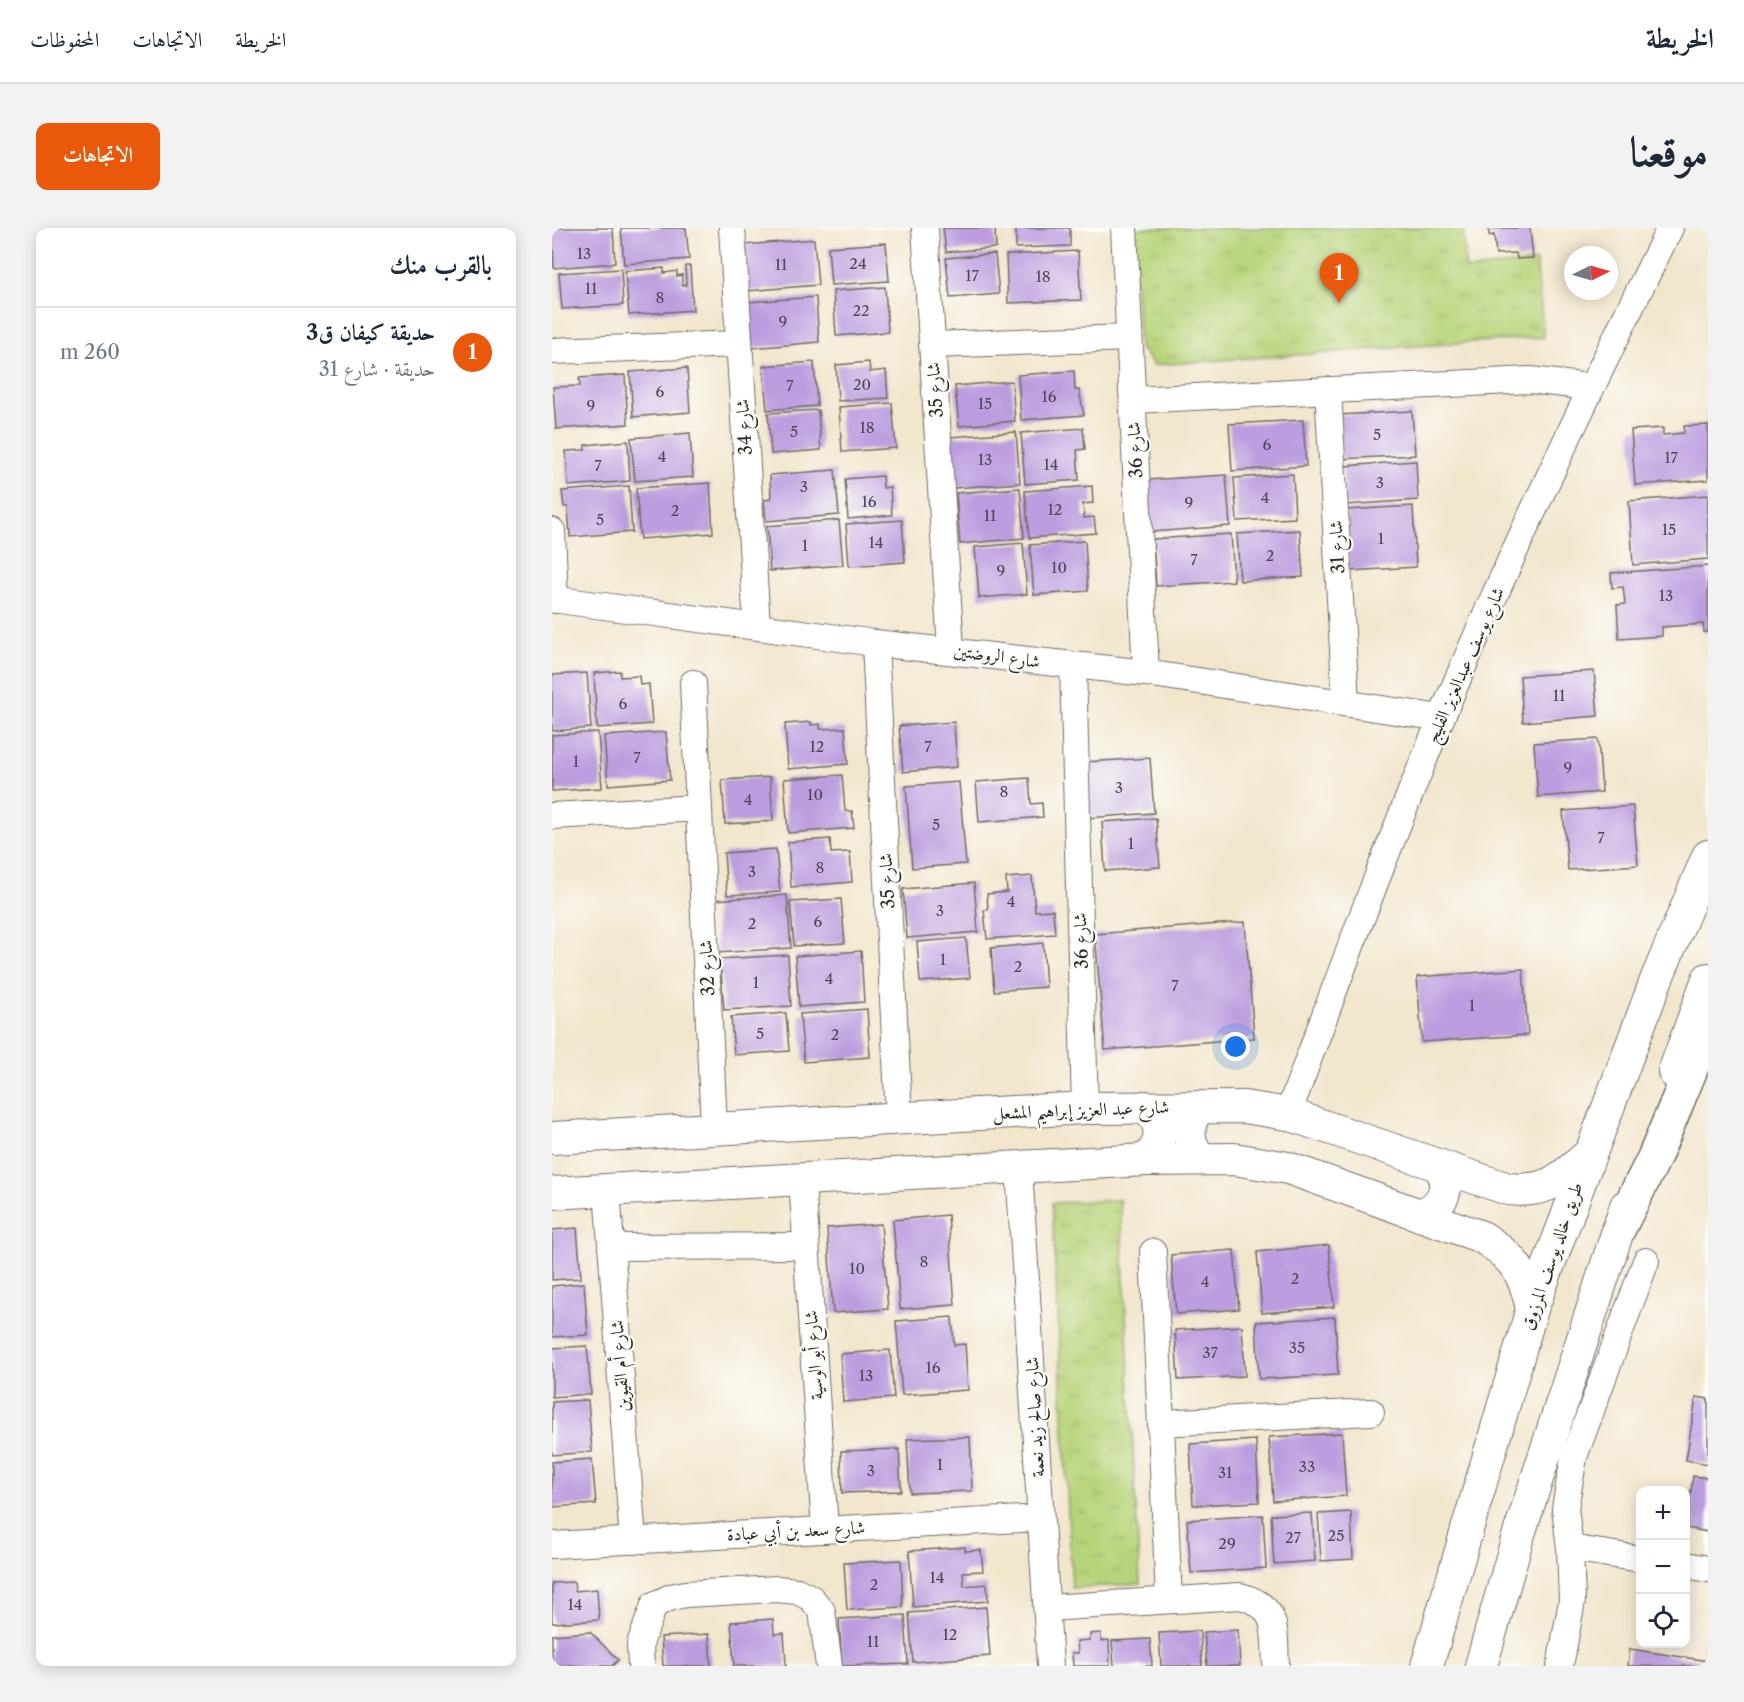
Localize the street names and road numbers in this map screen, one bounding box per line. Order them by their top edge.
street label: شارع 35 [922,361,952,419]
street label: شارع 34 [731,398,761,456]
street label: شارع 36 [1123,421,1151,479]
street label: شارع 31 [1325,519,1353,574]
street label: شارع يوسف عبدالعزيز الفليج [1421,584,1514,748]
street label: شارع الروضتين [952,639,1042,677]
street label: شارع 35 [875,852,903,909]
street label: شارع 36 [1069,912,1097,970]
street label: شارع 32 [695,939,723,997]
street label: شارع عبد العزيز إبراهيم المشعل [992,1096,1170,1131]
street label: طريق خالد يوسف المرزوق [1516,1179,1589,1333]
street label: شارع أبو الوسية [798,1309,832,1400]
street label: شارع أم القيوين [604,1319,639,1413]
street label: شارع صالح زيد نعمة [1021,1356,1054,1478]
street label: شارع سعد بن أبي عبادة [726,1514,866,1550]

